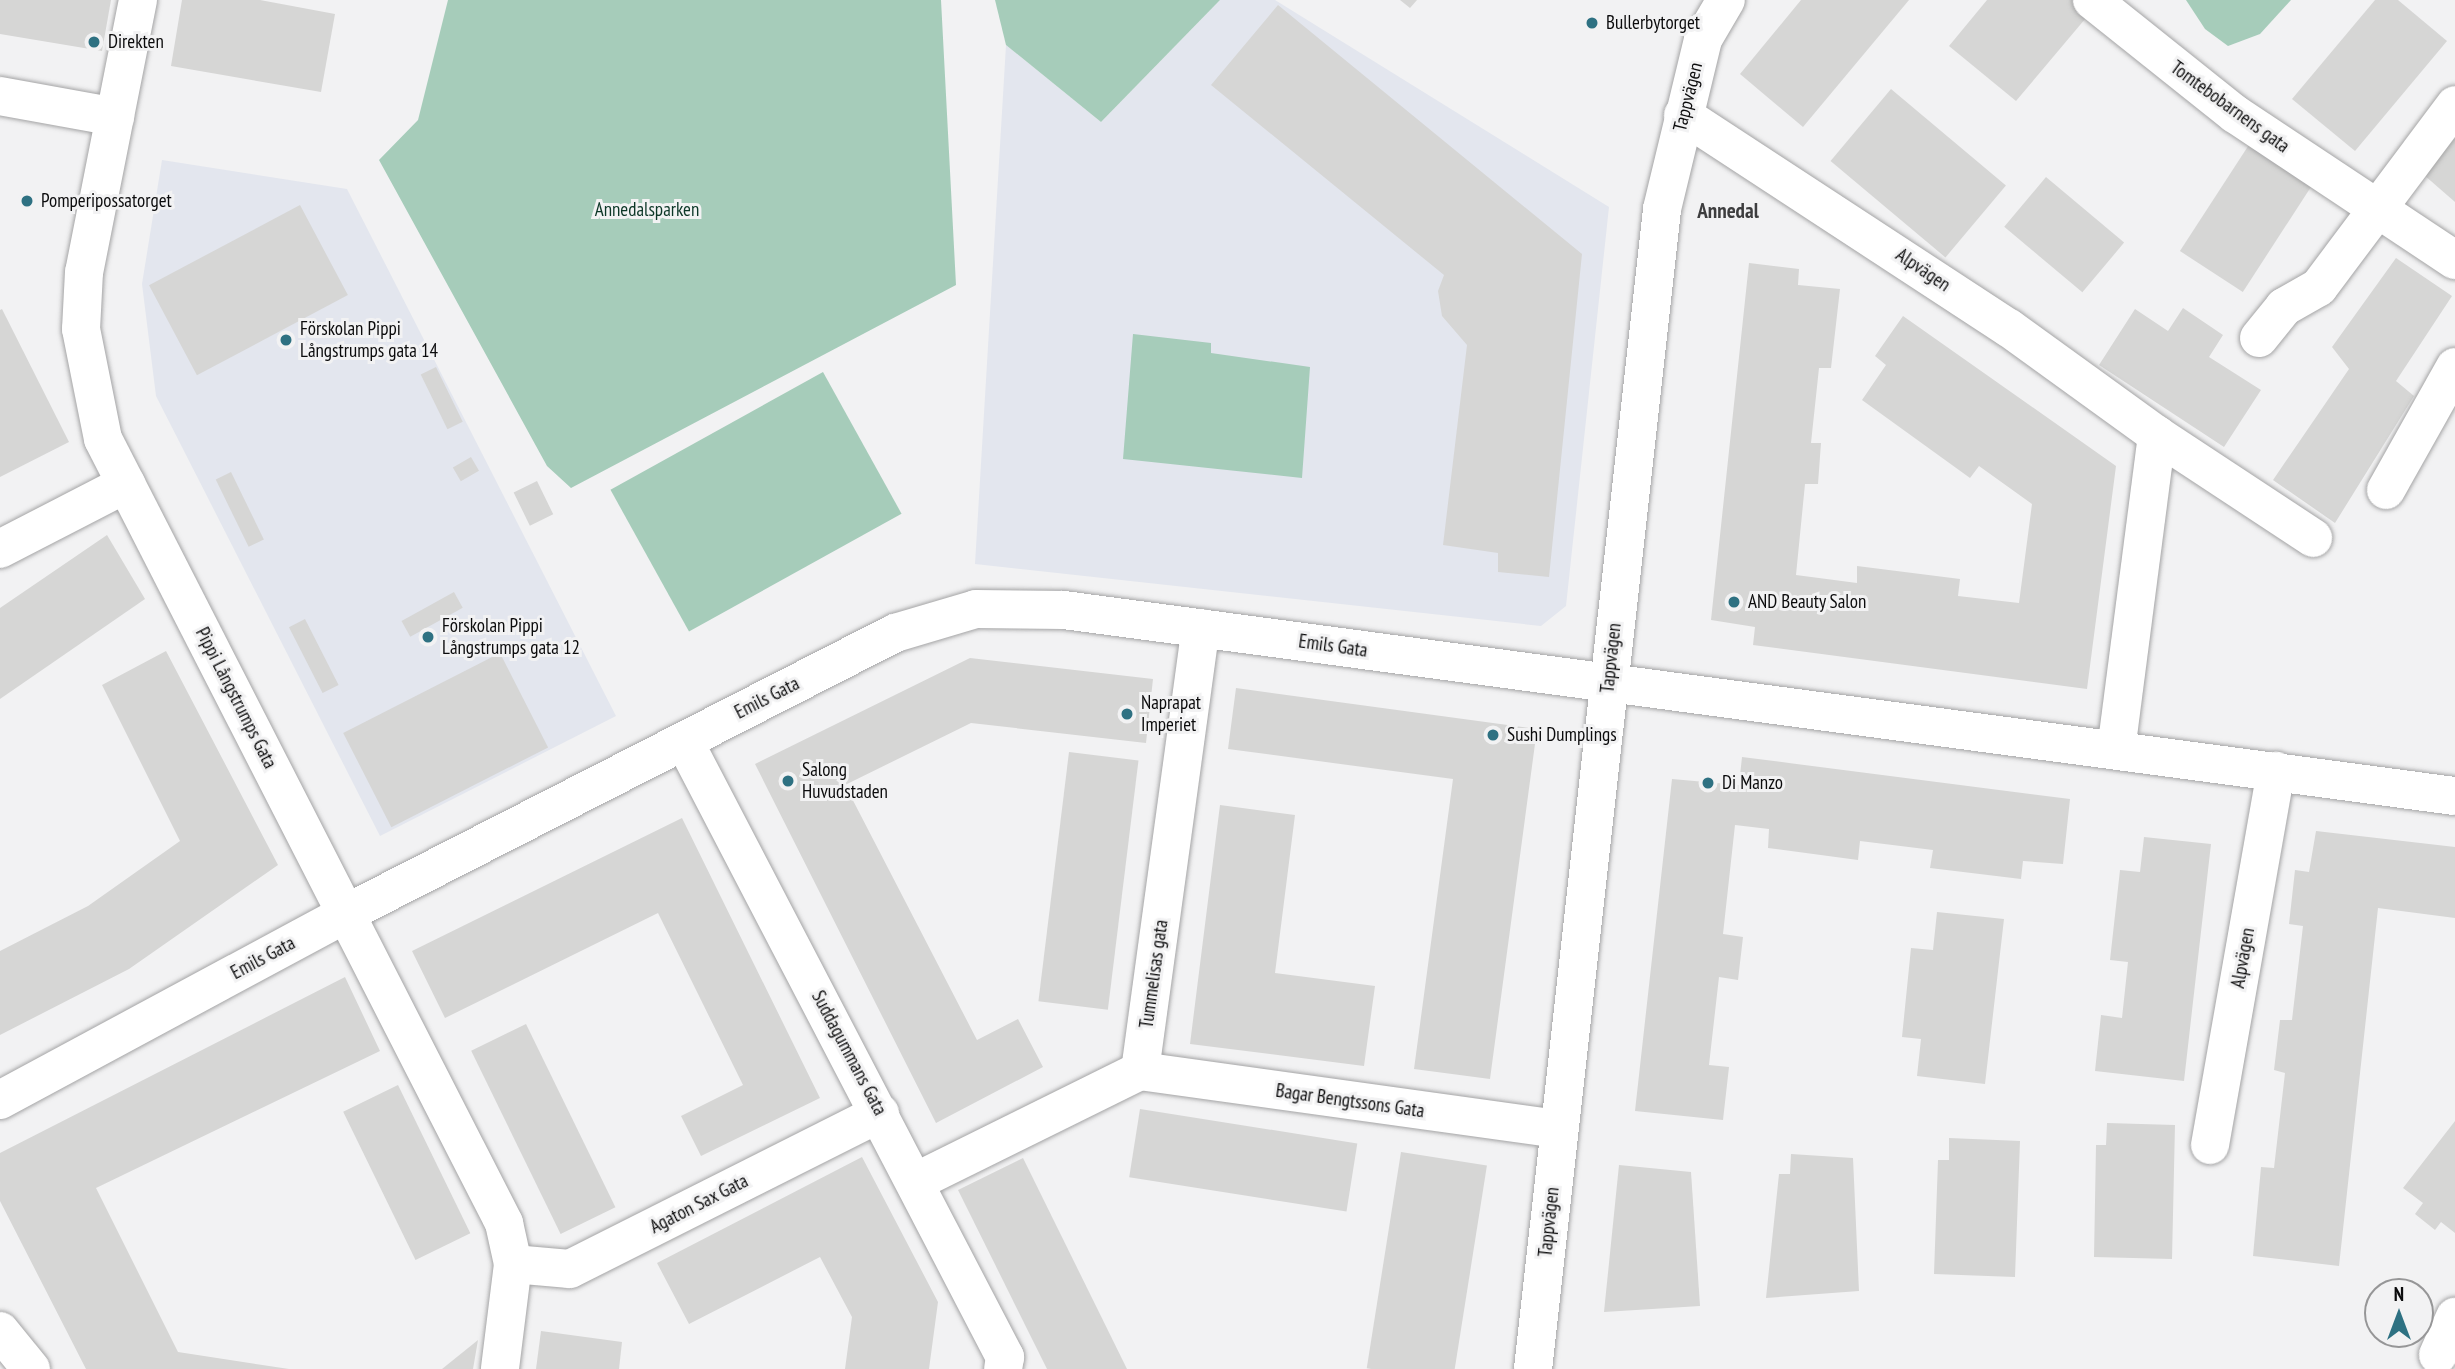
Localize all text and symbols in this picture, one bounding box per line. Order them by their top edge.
place label: Bullerbytorget [1606,12,1700,34]
marker: Bullerbytorget [1584,15,1600,31]
place label: Direkten [108,31,164,53]
marker: Direkten [86,34,102,50]
street label: Tomtebobarnens gata [2166,56,2294,158]
street label: Tappvägen [1668,60,1708,134]
place label: Pomperipossatorget [41,190,172,212]
marker: Pomperipossatorget [19,193,35,209]
district label: Annedal [1697,198,1759,224]
park label: Annedalsparken [595,199,699,221]
street label: Alpvägen [1891,244,1955,296]
place label: Förskolan Pippi Långstrumps gata 14 [300,318,438,362]
marker: Förskolan Pippi Långstrumps gata 14 [278,332,294,348]
place label: AND Beauty Salon [1748,591,1867,613]
marker: AND Beauty Salon [1726,594,1742,610]
place label: Förskolan Pippi Långstrumps gata 12 [442,615,580,659]
street label: Tappvägen [1596,622,1626,694]
street label: Pippi Långstrumps Gata [191,624,281,772]
marker: Förskolan Pippi Långstrumps gata 12 [420,629,436,645]
street label: Emils Gata [1297,630,1369,662]
street label: Emils Gata [731,672,803,724]
place label: Naprapat Imperiet [1141,692,1201,736]
marker: Naprapat Imperiet [1119,706,1135,722]
place label: Sushi Dumplings [1507,724,1617,746]
marker: Sushi Dumplings [1485,727,1501,743]
place label: Salong Huvudstaden [802,759,888,803]
place label: Di Manzo [1722,772,1783,794]
marker: Salong Huvudstaden [780,773,796,789]
marker: Di Manzo [1700,775,1716,791]
street label: Tummelisas gata [1135,918,1173,1030]
street label: Alpvägen [2226,926,2260,990]
street label: Emils Gata [227,932,299,984]
street label: Suddagummans Gata [807,987,891,1119]
street label: Bagar Bengtssons Gata [1274,1079,1426,1123]
street label: Agaton Sax Gata [646,1169,752,1239]
street label: Tappvägen [1534,1186,1564,1258]
north arrow [2364,1278,2434,1348]
text: N [2394,1282,2404,1306]

